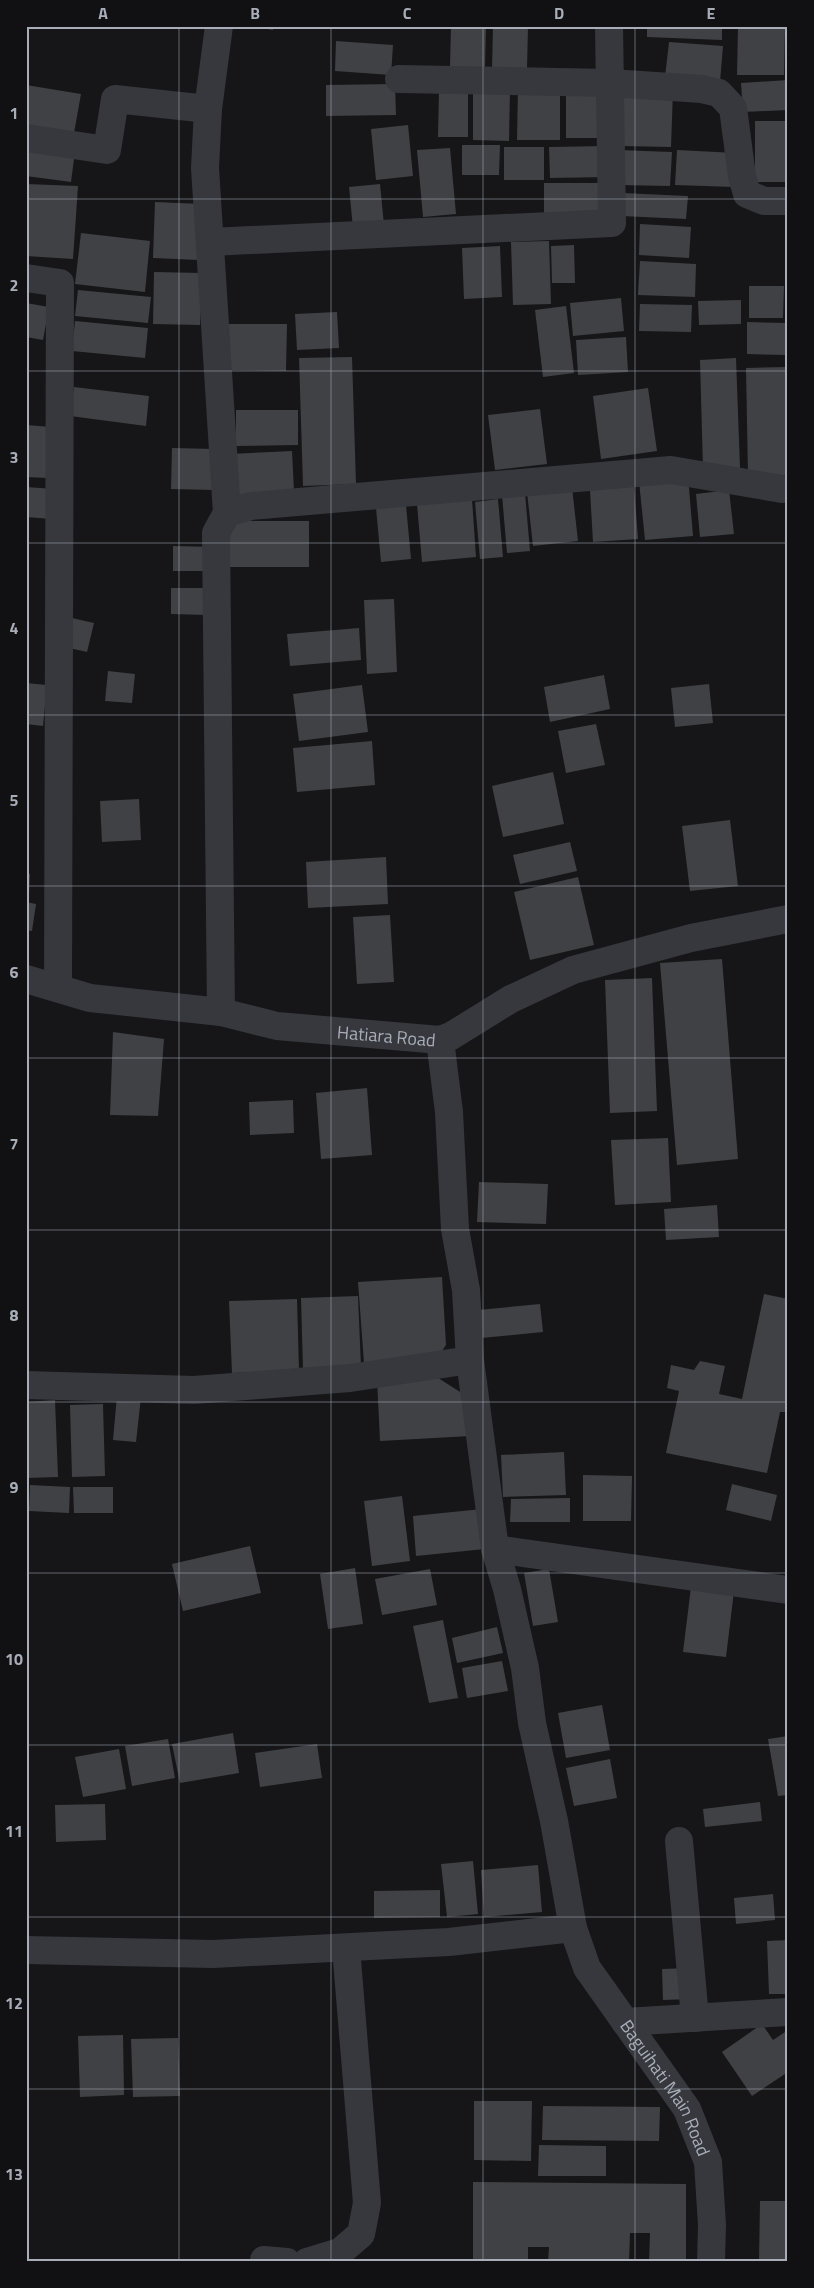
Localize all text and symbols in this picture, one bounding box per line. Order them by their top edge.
text: A [98,1,108,25]
text: B [250,1,260,25]
text: C [403,1,412,25]
text: D [554,1,564,25]
text: E [707,1,716,25]
text: 1 [10,101,18,125]
text: 2 [10,273,18,297]
text: 3 [10,445,18,469]
text: 4 [10,616,19,640]
text: 5 [10,788,19,812]
text: 6 [10,960,19,984]
street label: Hatiara Road [336,1018,437,1053]
text: 7 [10,1132,18,1156]
text: 8 [10,1303,19,1327]
text: 9 [10,1475,19,1499]
text: 10 [5,1647,23,1671]
text: 11 [5,1819,23,1843]
text: 12 [5,1991,23,2015]
street label: Baguihati Main Road [614,2014,718,2160]
text: 13 [5,2162,23,2186]

